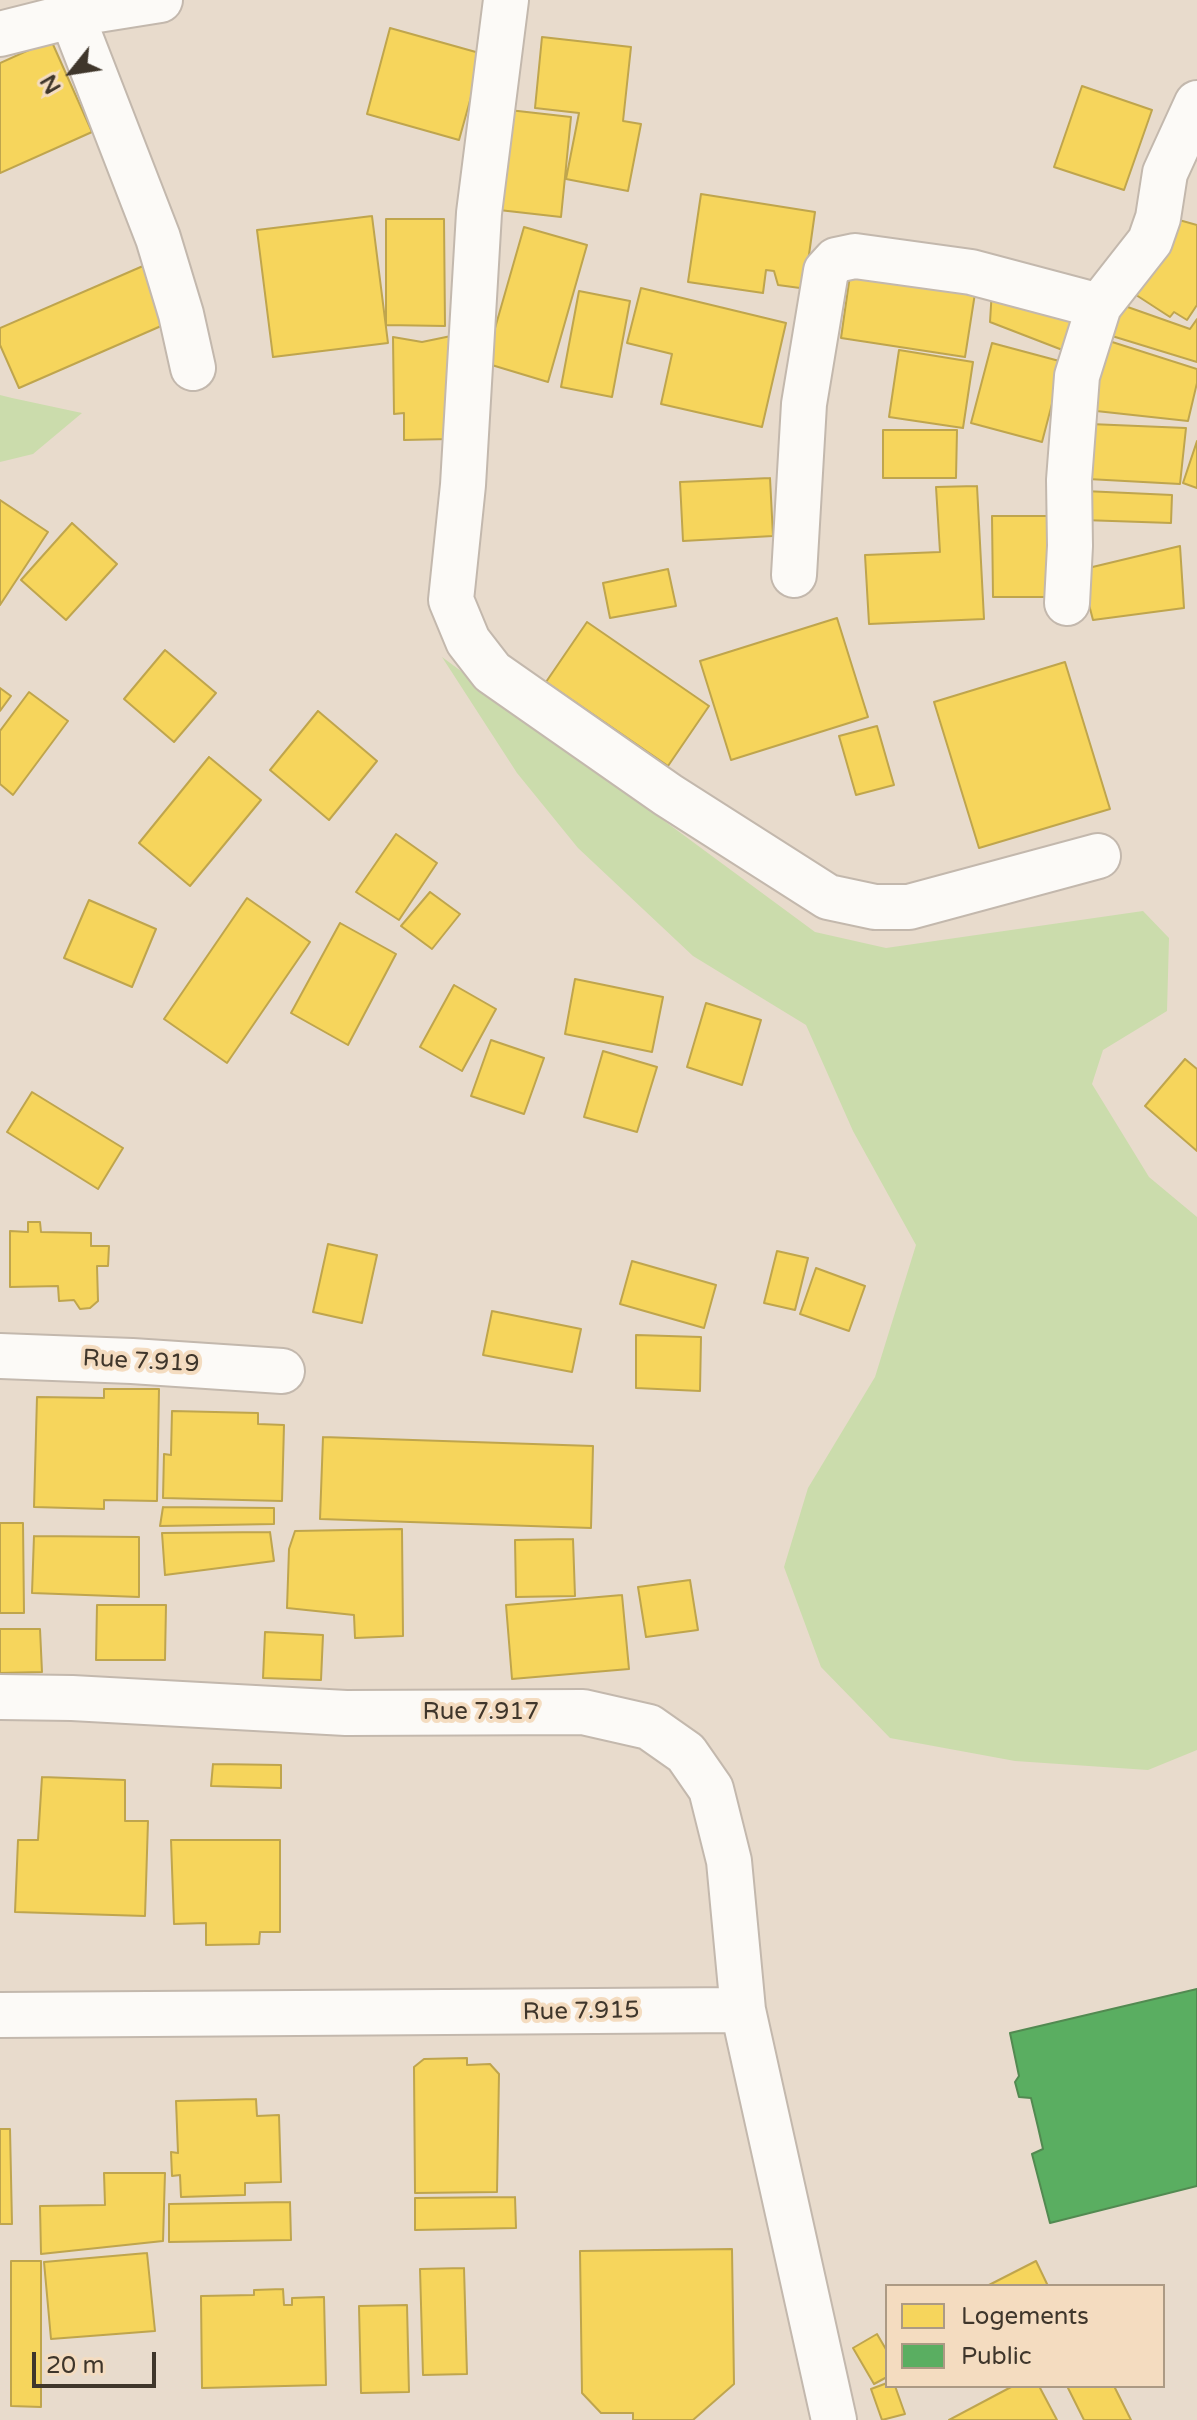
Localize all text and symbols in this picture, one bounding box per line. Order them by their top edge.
north arrow [32,32,112,112]
text: N [36,70,67,98]
street label: Rue 7.919 [82,1345,200,1379]
street label: Rue 7.917 [423,1699,539,1727]
street label: Rue 7.915 [522,1997,640,2027]
legend [885,2284,1165,2388]
text: Logements [961,2302,1089,2331]
scale bar [36,2336,160,2386]
text: Public [961,2342,1031,2371]
text: 20 m [46,2351,104,2380]

